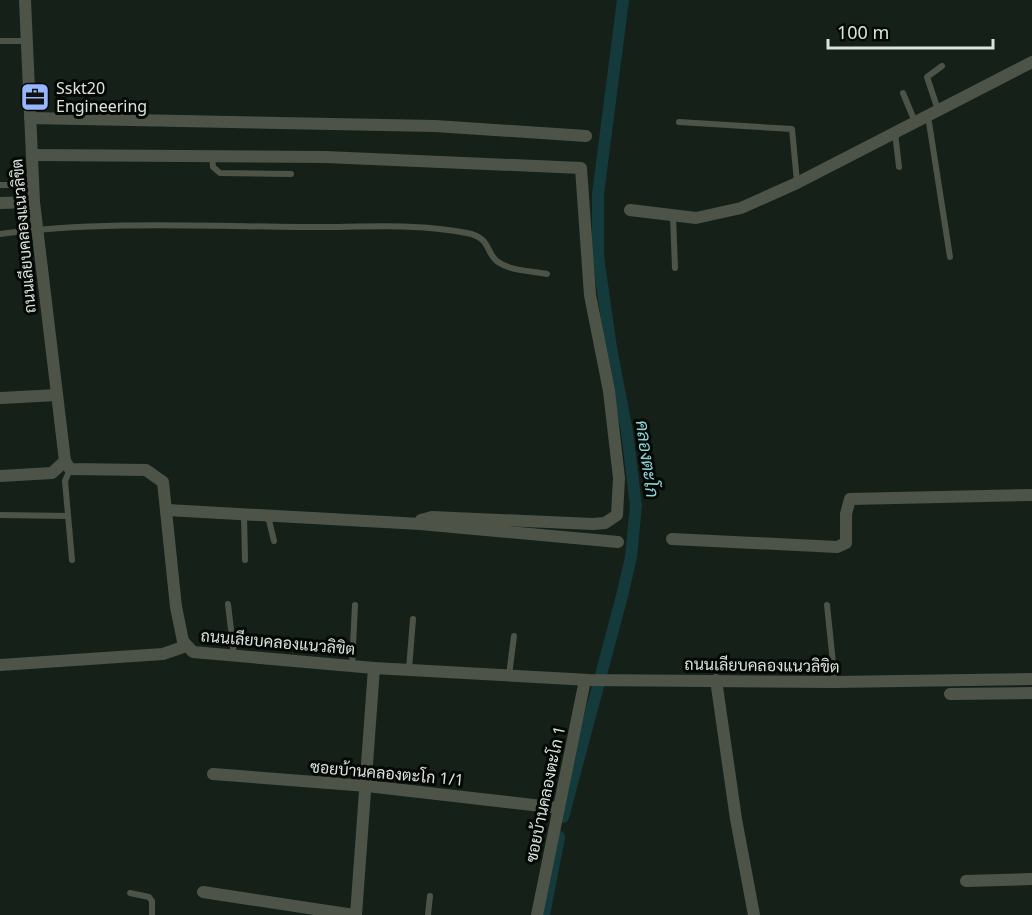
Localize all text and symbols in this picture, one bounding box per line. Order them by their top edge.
scale bar [828,12,993,50]
text: 100 m [837,20,889,44]
place label: Sskt20 Engineering [56,77,147,117]
office icon: Sskt20 Engineering [19,81,51,113]
street label: ถนนเลียบคลองแนวลิขิต [5,158,41,314]
water label: คลองตะโก [631,419,665,499]
street label: ถนนเลียบคลองแนวลิขิต [200,624,356,660]
street label: ถนนเลียบคลองแนวลิขิต [684,653,840,677]
street label: ซอยบ้านคลองตะโก 1 [520,724,570,864]
street label: ซอยบ้านคลองตะโก 1/1 [309,755,465,791]

